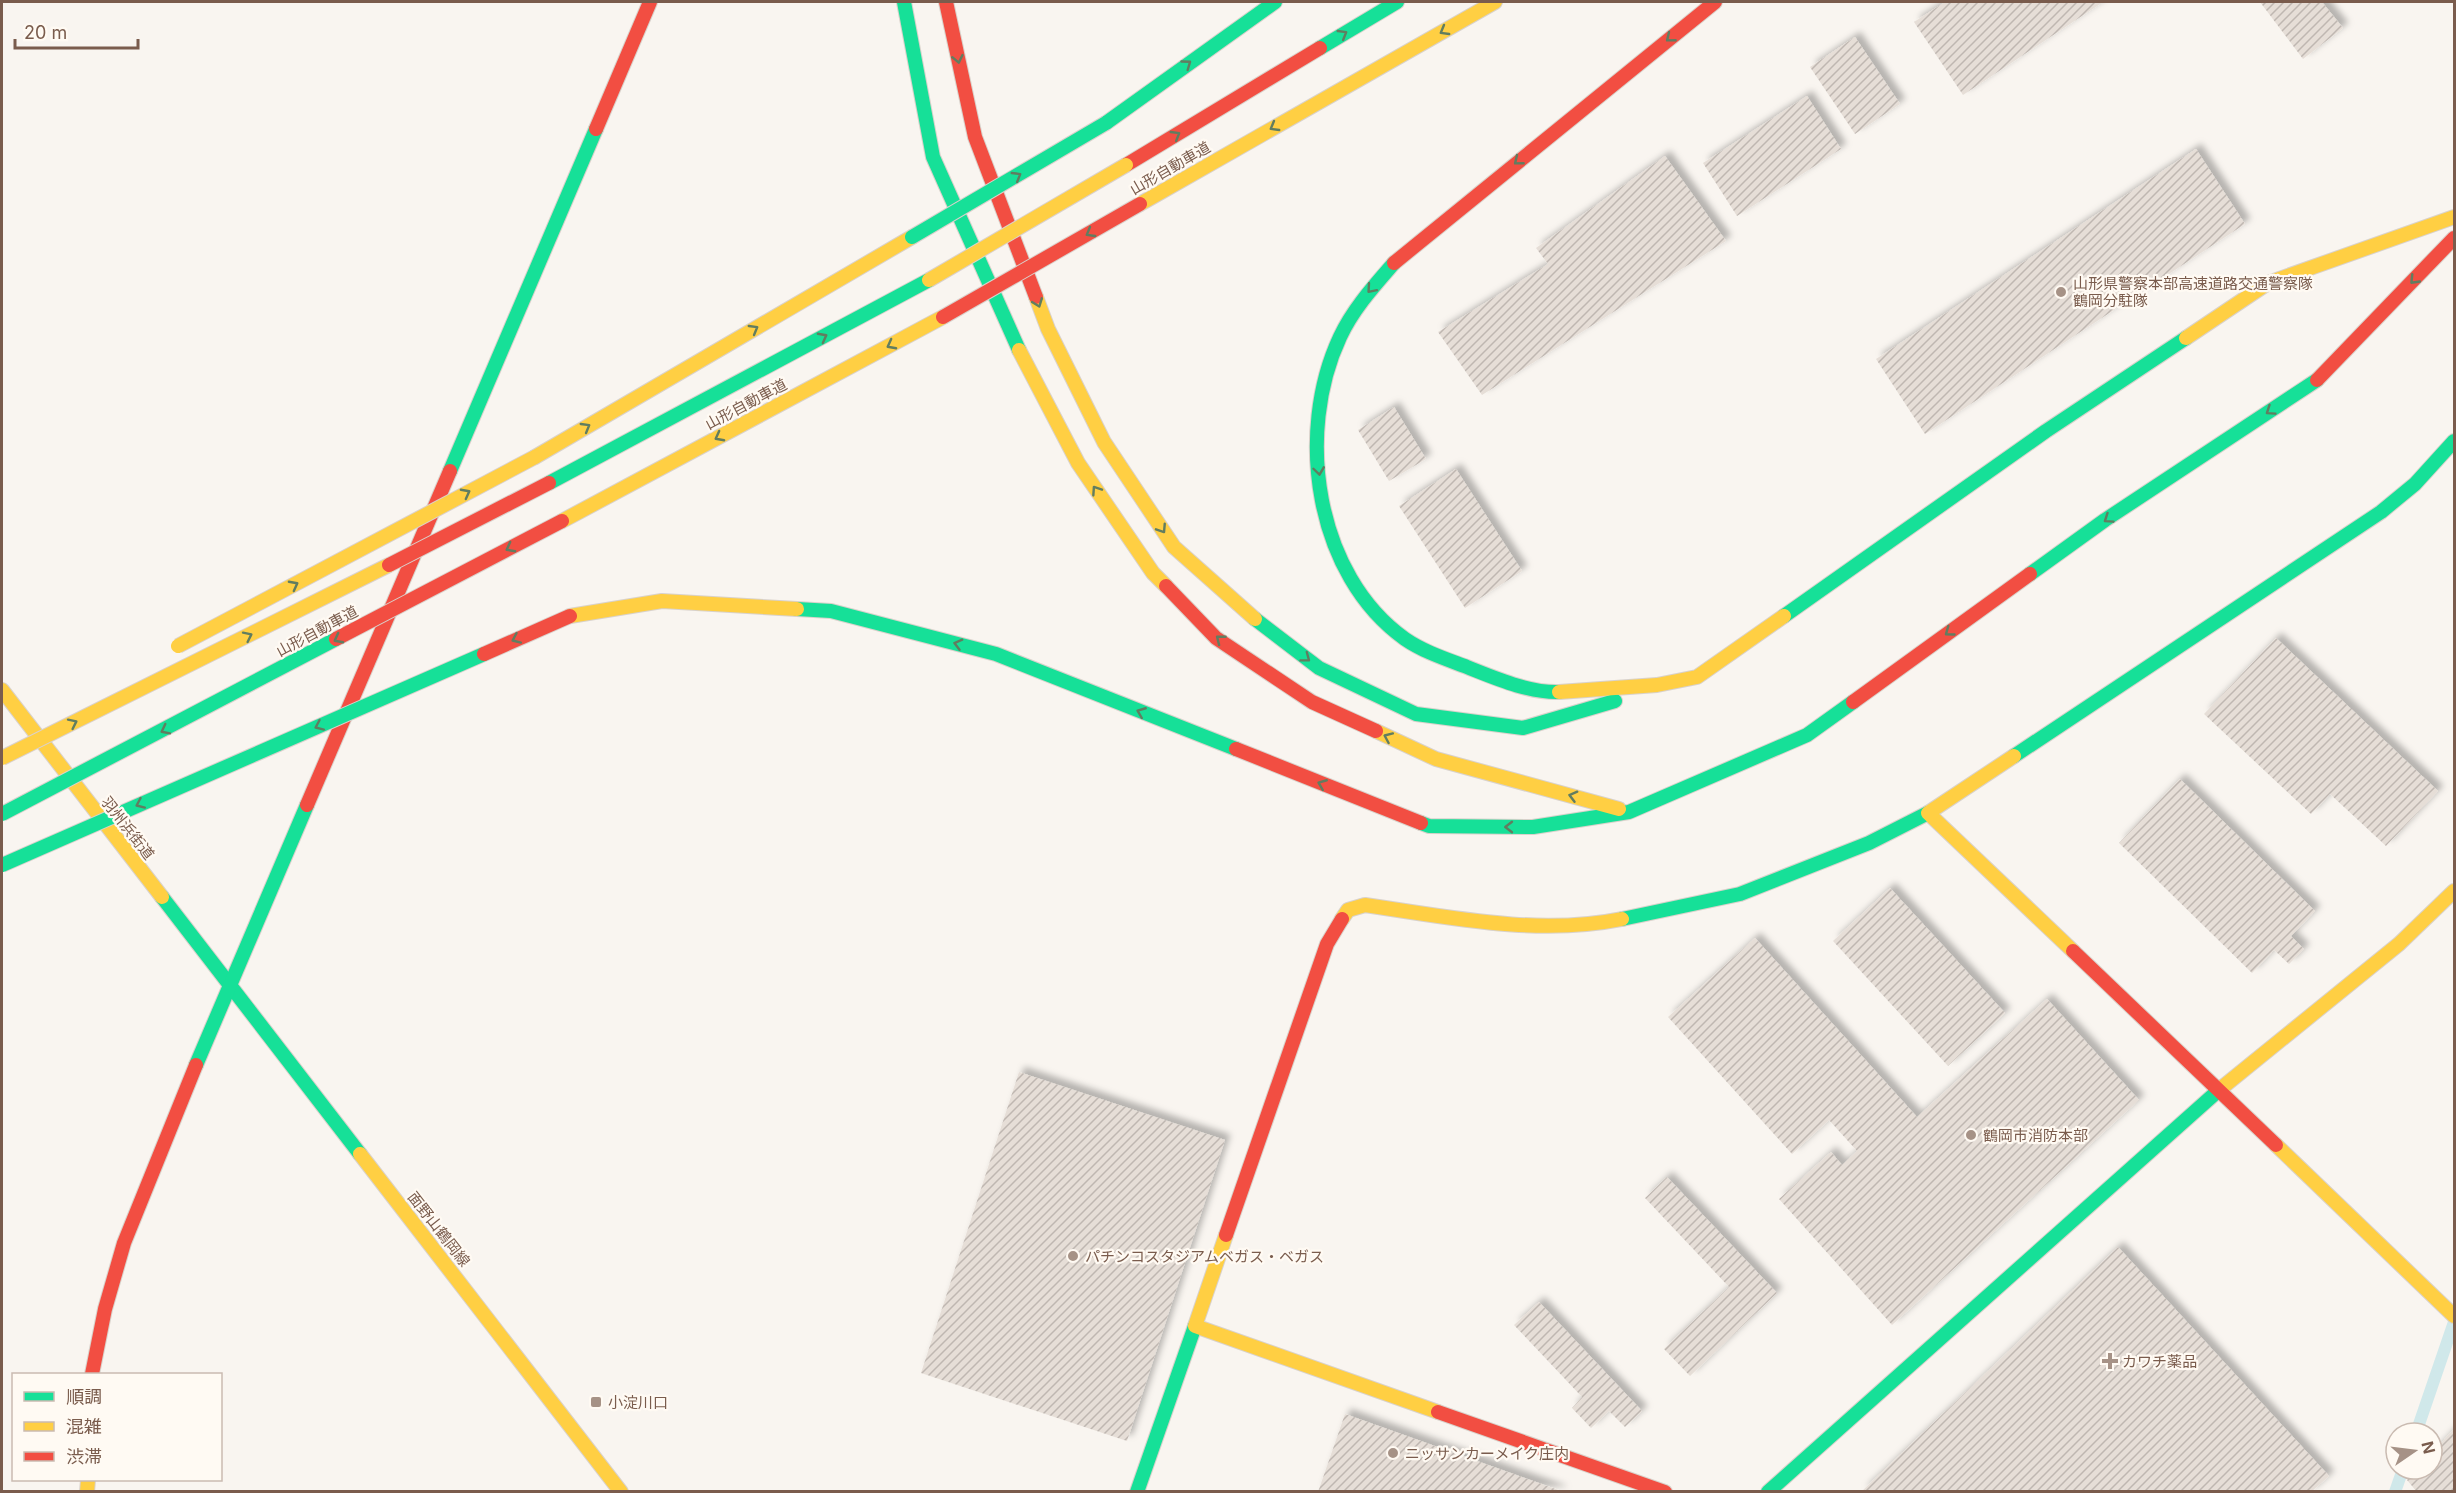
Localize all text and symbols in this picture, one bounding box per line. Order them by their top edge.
scale bar [15,12,138,50]
text: 20 m [24,22,67,43]
one-way arrow [1440,23,1450,35]
one-way arrow [1337,30,1347,42]
one-way arrow [1666,31,1677,42]
one-way arrow [951,53,964,63]
one-way arrow [1181,60,1192,71]
one-way arrow [1270,120,1281,132]
one-way arrow [1170,131,1180,142]
street label: 山形自動車道 [1126,137,1214,199]
one-way arrow [1514,153,1525,164]
one-way arrow [1011,172,1021,183]
one-way arrow [1085,226,1096,237]
one-way arrow [2410,273,2421,284]
place label: 山形県警察本部高速道路交通警察隊 鶴岡分駐隊 [2073,274,2313,310]
one-way arrow [1368,282,1379,293]
marker: 山形県警察本部高速道路交通警察隊 鶴岡分駐隊 [2054,285,2068,299]
one-way arrow [1031,297,1043,308]
one-way arrow [748,324,758,336]
one-way arrow [817,333,827,344]
one-way arrow [887,338,897,349]
street label: 山形自動車道 [702,374,790,434]
one-way arrow [2266,404,2277,415]
one-way arrow [580,423,590,434]
one-way arrow [715,430,725,441]
one-way arrow [1313,466,1325,475]
one-way arrow [1092,485,1103,496]
one-way arrow [460,489,471,500]
one-way arrow [2104,512,2115,523]
one-way arrow [1154,523,1166,533]
one-way arrow [506,541,517,553]
one-way arrow [288,581,299,592]
street label: 山形自動車道 [273,601,361,661]
one-way arrow [1945,625,1956,636]
one-way arrow [241,632,252,644]
one-way arrow [333,632,344,643]
one-way arrow [512,632,523,644]
one-way arrow [1215,636,1226,647]
one-way arrow [953,639,963,652]
one-way arrow [1300,651,1311,662]
one-way arrow [1136,707,1147,719]
one-way arrow [66,719,77,730]
one-way arrow [314,719,325,731]
one-way arrow [161,723,171,734]
one-way arrow [1383,732,1394,744]
one-way arrow [1317,779,1328,791]
one-way arrow [1568,791,1579,803]
street label: 羽州浜街道 [97,793,159,863]
one-way arrow [136,797,147,809]
one-way arrow [1504,821,1513,833]
place label: 鶴岡市消防本部 [1983,1126,2088,1145]
marker: 鶴岡市消防本部 [1964,1128,1978,1142]
street label: 面野山鶴岡線 [404,1188,474,1270]
place label: パチンコスタジアムベガス・ベガス [1085,1247,1324,1266]
marker: パチンコスタジアムベガス・ベガス [1066,1249,1080,1263]
place label: カワチ薬品 [2122,1352,2197,1371]
marker: カワチ薬品 [2103,1354,2117,1368]
legend [12,1373,222,1481]
text: 順調 [66,1386,102,1407]
place label: 小淀川口 [608,1393,668,1412]
marker: 小淀川口 [589,1395,603,1409]
text: 混雑 [66,1416,102,1437]
north arrow [2384,1421,2444,1481]
text: N [2417,1439,2440,1456]
place label: ニッサンカーメイク庄内 [1405,1444,1569,1463]
text: 渋滞 [66,1446,102,1467]
marker: ニッサンカーメイク庄内 [1386,1446,1400,1460]

